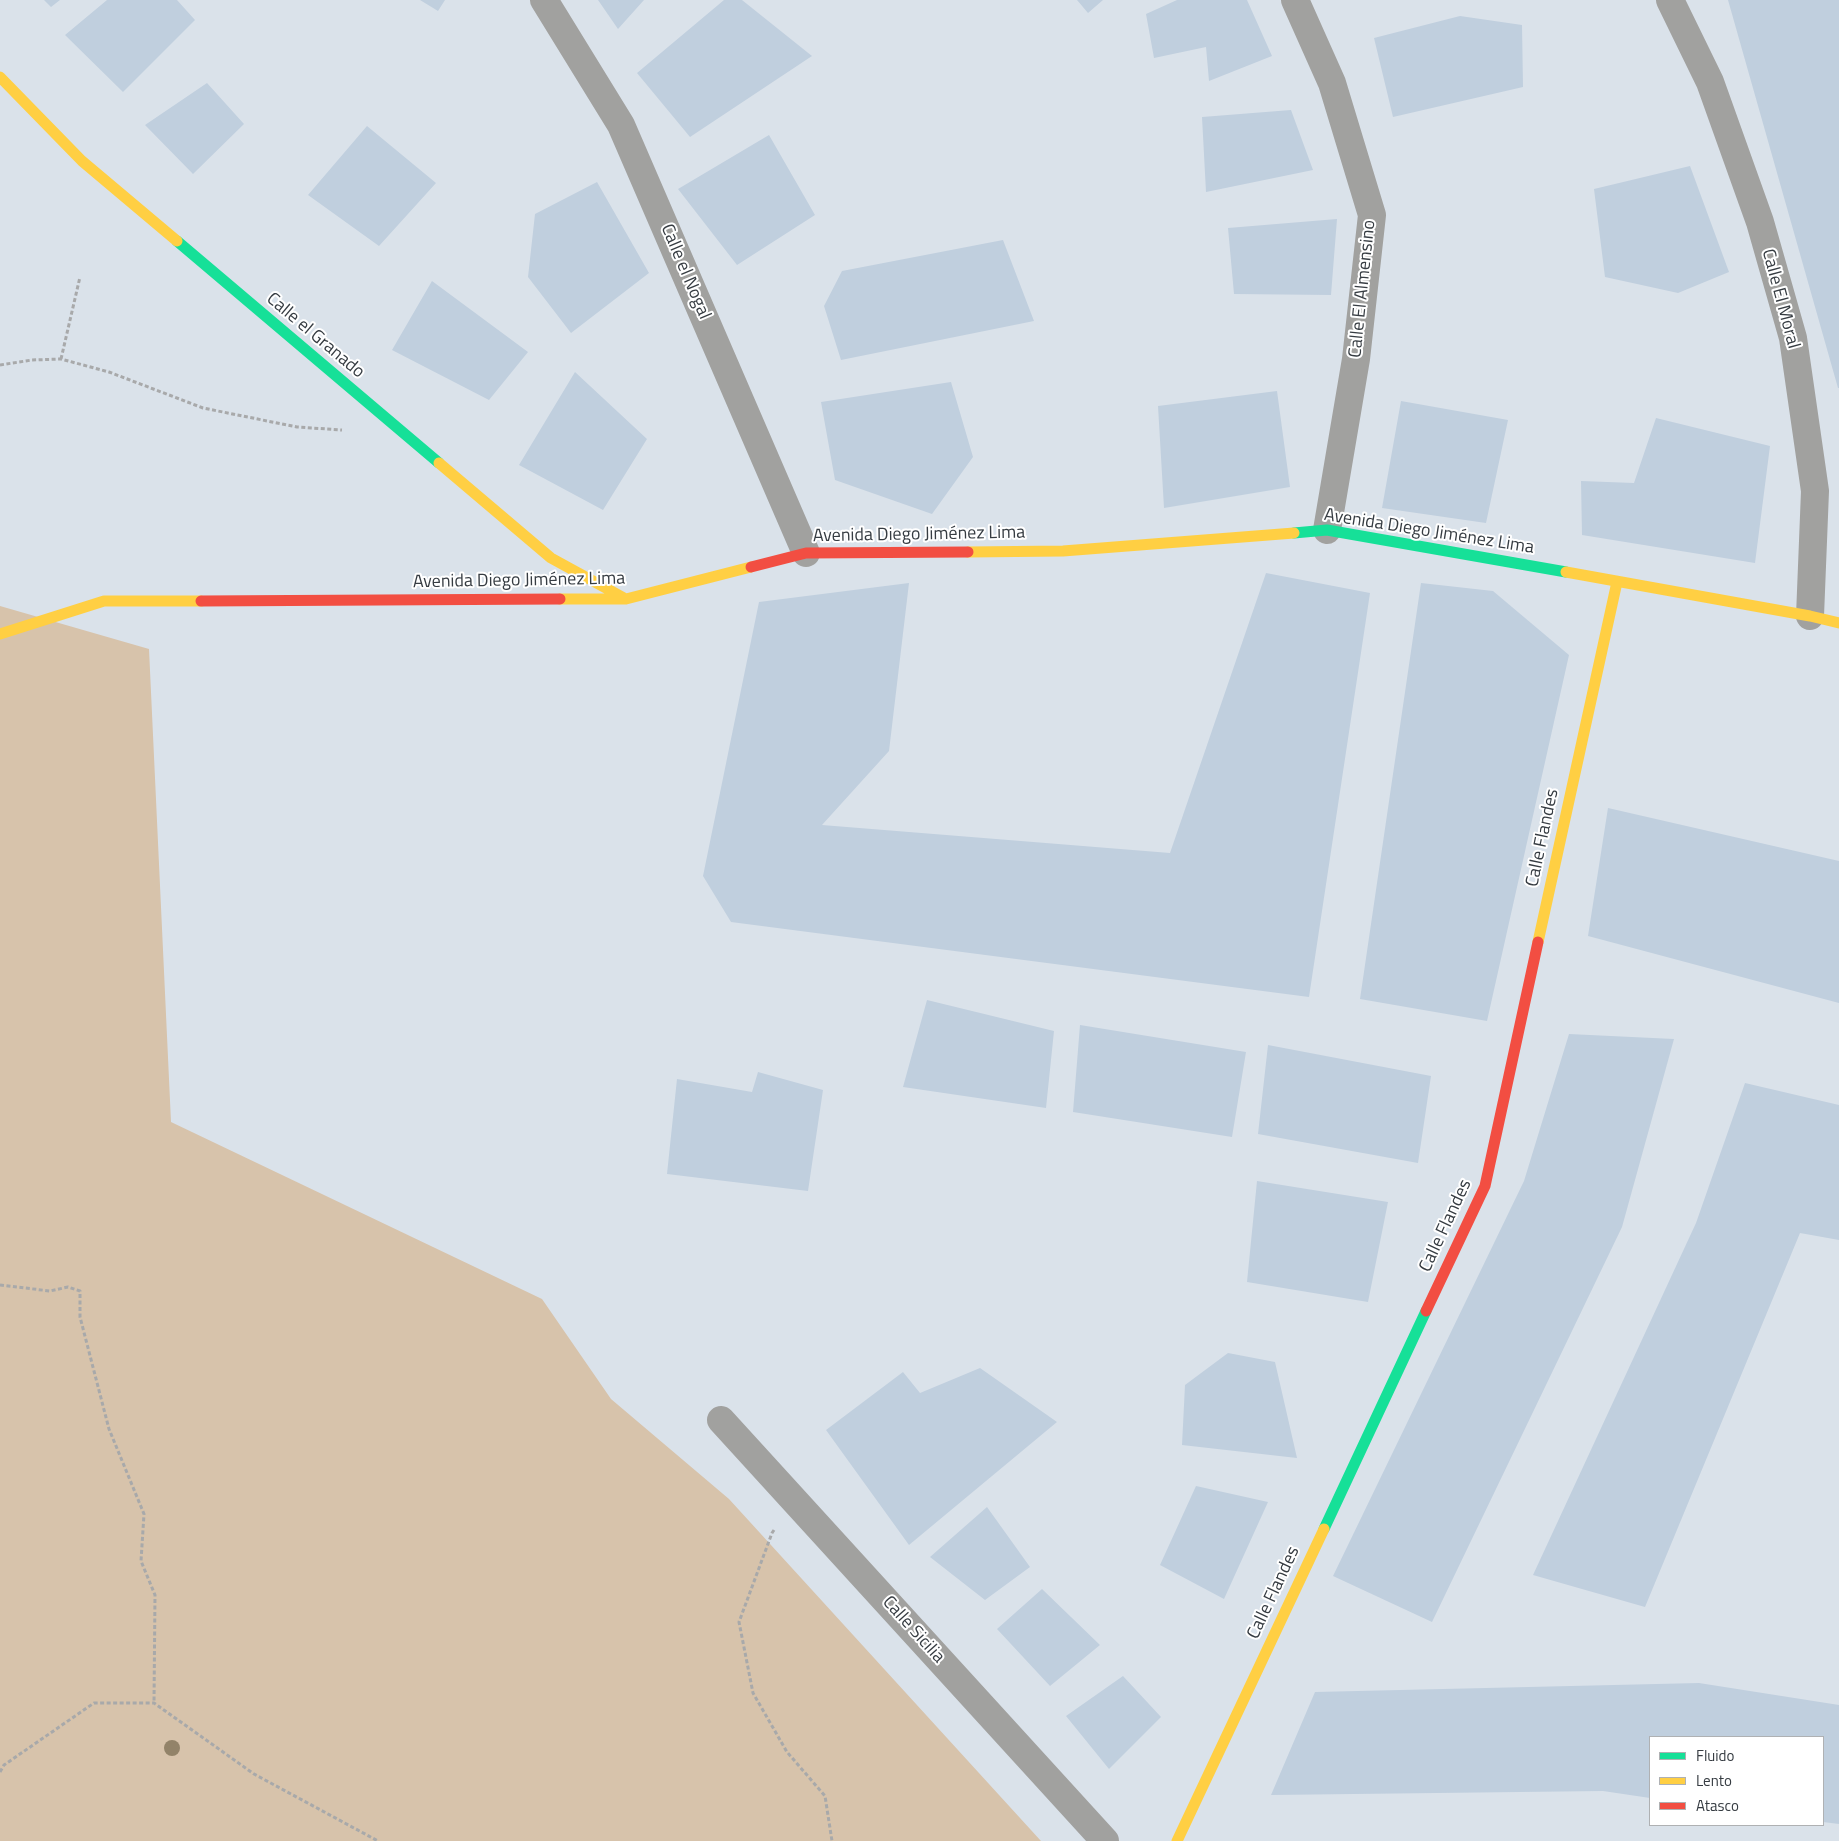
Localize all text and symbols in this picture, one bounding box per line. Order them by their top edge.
street label: Calle El Almensino [1345,219,1381,359]
street label: Calle el Nogal [655,221,715,323]
street label: Calle El Moral [1756,247,1804,351]
street label: Calle el Granado [262,289,368,383]
street label: Avenida Diego Jiménez Lima [1322,505,1536,559]
street label: Avenida Diego Jiménez Lima [813,522,1025,548]
street label: Avenida Diego Jiménez Lima [413,568,625,594]
street label: Calle Flandes [1522,787,1564,889]
street label: Calle Flandes [1415,1176,1477,1276]
street label: Calle Flandes [1243,1543,1305,1643]
street label: Calle Sicilia [877,1592,949,1668]
legend [1649,1736,1824,1826]
text: Fluido [1696,1744,1734,1767]
text: Lento [1696,1769,1732,1792]
text: Atasco [1696,1794,1739,1817]

